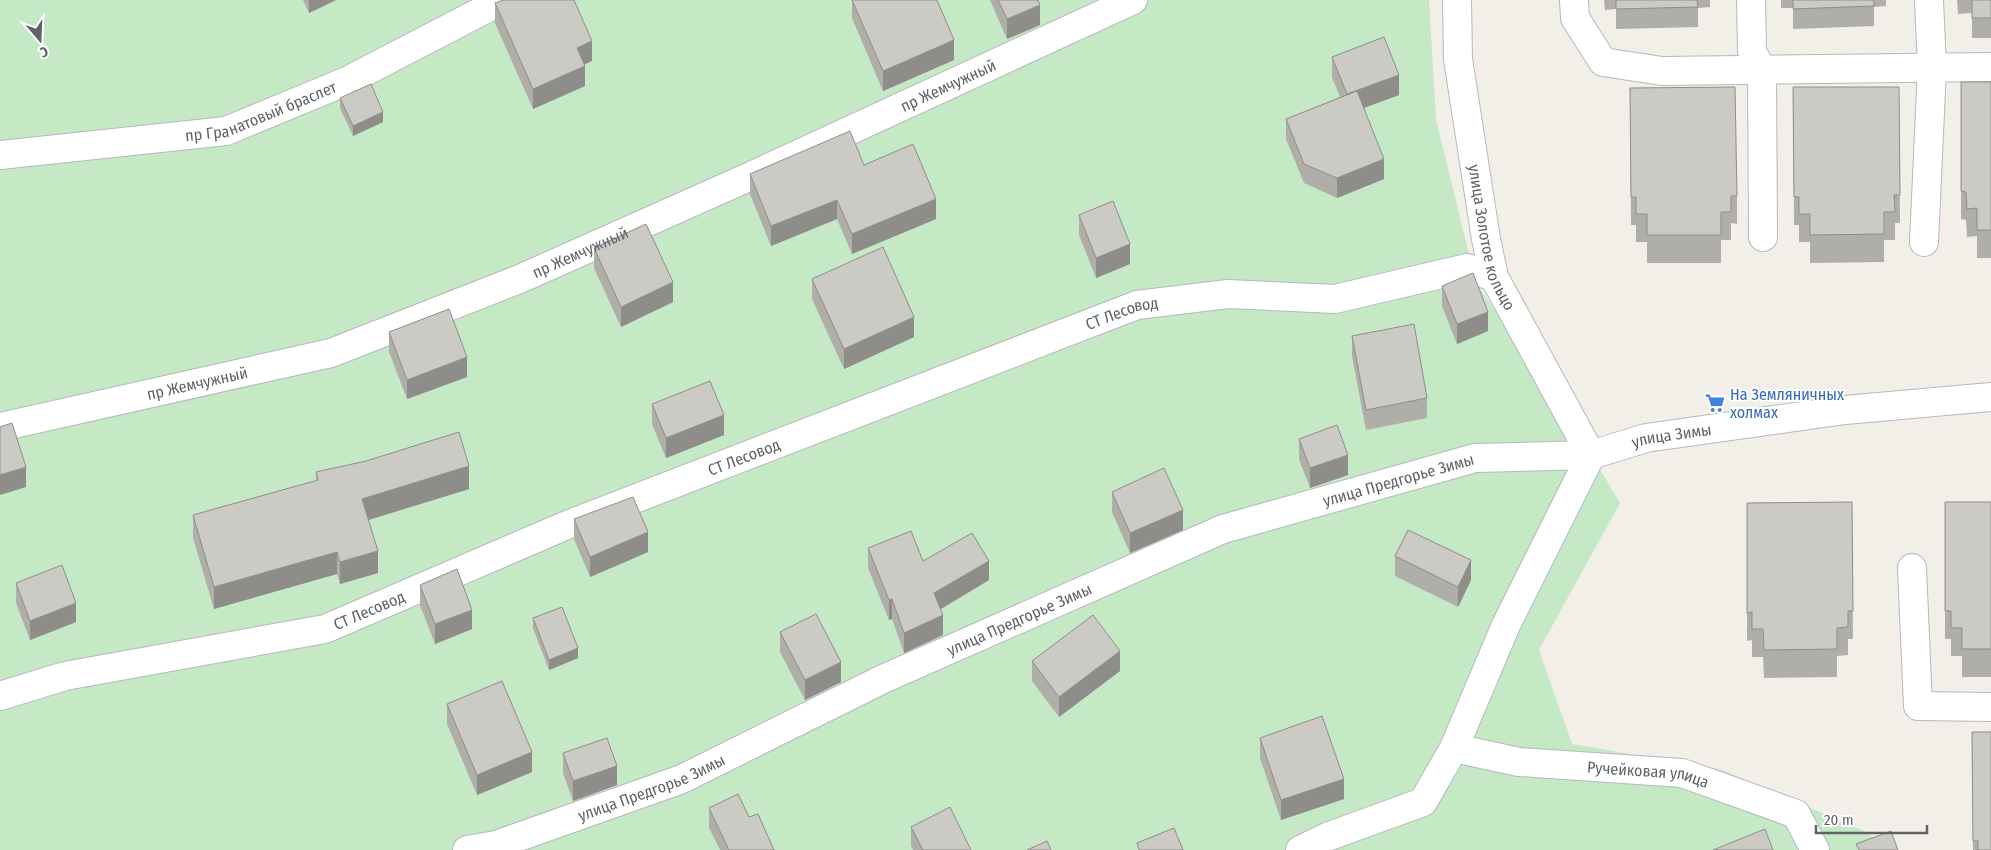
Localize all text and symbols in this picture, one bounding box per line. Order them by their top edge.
north arrow [15,15,65,65]
text: С [37,43,50,61]
street label: пр Жемчужный [898,55,999,116]
street label: пр Гранатовый браслет [184,77,340,145]
street label: улица Золотое кольцо [1465,163,1519,314]
street label: пр Жемчужный [529,223,631,282]
street label: СТ Лесовод [1083,294,1159,334]
street label: пр Жемчужный [145,363,250,404]
place label: На Земляничных холмах [1730,385,1844,422]
supermarket icon: На Земляничных холмах [1704,392,1726,414]
street label: улица Зимы [1629,420,1713,452]
street label: СТ Лесовод [705,435,783,480]
street label: улица Предгорье Зимы [1321,450,1476,510]
street label: улица Предгорье Зимы [944,579,1095,660]
street label: СТ Лесовод [331,587,408,634]
street label: улица Предгорье Зимы [575,750,728,825]
street label: Ручейковая улица [1586,758,1712,792]
scale bar [1816,802,1927,834]
text: 20 m [1824,811,1854,829]

